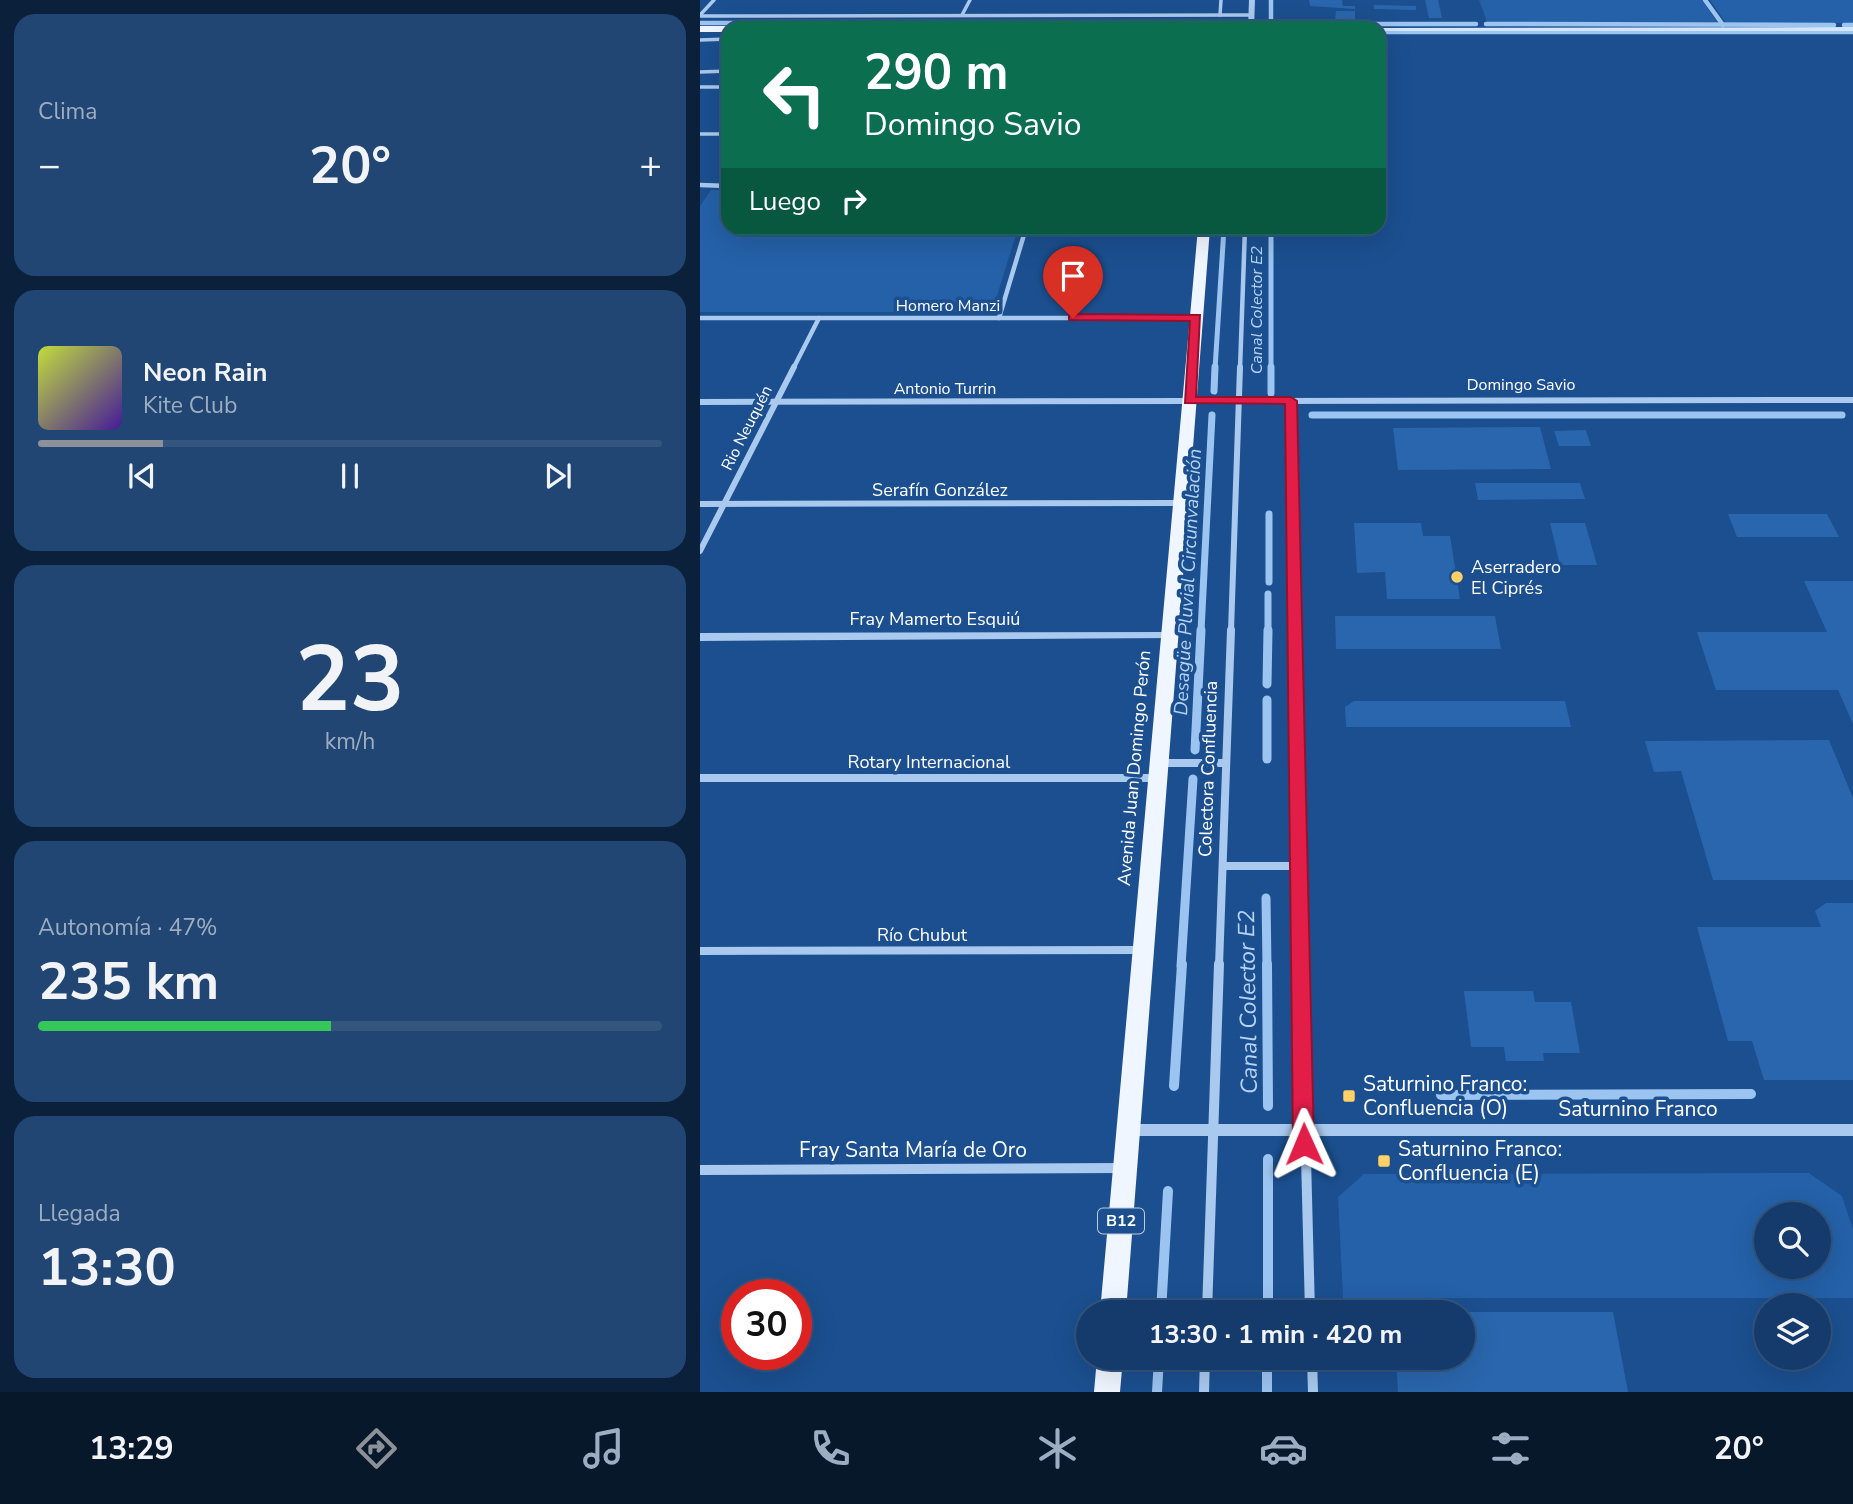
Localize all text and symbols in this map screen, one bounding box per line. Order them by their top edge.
text: 290 m [864,39,1008,106]
icon: left [749,49,840,140]
text: Clima [38,96,98,127]
text: Domingo Savio [864,103,1081,146]
text: 20° [309,130,391,201]
text: − [38,140,61,191]
text: + [639,140,662,191]
icon: right [835,182,873,220]
text: Luego [749,184,821,219]
pin [1043,246,1103,318]
water label: Canal Colector E2 [1246,246,1268,374]
icon: arrive [1054,257,1092,295]
street label: Homero Manzi [896,295,1000,317]
text: Neon Rain [143,355,268,390]
street label: Domingo Savio [1467,374,1575,396]
street label: Antonio Turrin [894,378,996,400]
street label: Rio Neuquén [716,382,778,474]
text: Kite Club [143,390,237,421]
water label: Desagüe Pluvial Circunvalación [1168,448,1208,716]
icon: previous [123,457,161,495]
icon: pause [331,457,369,495]
icon: next [539,457,577,495]
street label: Serafín González [872,478,1008,502]
place label: Aserradero El Ciprés [1471,555,1561,600]
marker: Aserradero El Ciprés [1449,569,1465,585]
street label: Fray Mamerto Esquiú [850,607,1020,631]
text: 23 [295,618,405,742]
street label: Avenida Juan Domingo Perón [1112,649,1156,887]
street label: Colectora Confluencia [1193,680,1223,858]
text: km/h [325,726,375,757]
street label: Rotary Internacional [848,750,1011,774]
water label: Canal Colector E2 [1231,910,1265,1094]
text: Autonomía · 47% [38,912,218,943]
street label: Río Chubut [877,923,968,947]
text: 235 km [38,946,219,1017]
place label: Saturnino Franco: Confluencia (O) [1363,1070,1527,1122]
marker: Saturnino Franco: Confluencia (O) [1341,1088,1357,1104]
street label: Saturnino Franco [1558,1095,1718,1123]
position arrow [1267,1107,1341,1181]
place label: Saturnino Franco: Confluencia (E) [1398,1135,1562,1187]
street label: Fray Santa María de Oro [799,1136,1027,1164]
marker: Saturnino Franco: Confluencia (E) [1376,1153,1392,1169]
text: Llegada [38,1198,121,1229]
map controls [1754,1202,1831,1370]
button: search [1754,1202,1831,1279]
road number: B12 [1098,1208,1144,1233]
text: 13:30 [38,1232,176,1303]
speed limit sign: 30 [721,1279,812,1370]
button: layers [1754,1293,1831,1370]
text: 13:30 · 1 min · 420 m [1149,1317,1402,1352]
icon: directions [352,1424,401,1473]
icon: music [579,1424,628,1473]
icon: phone [806,1424,855,1473]
icon: climate [1033,1424,1082,1473]
icon: car [1259,1424,1308,1473]
icon: filters [1486,1424,1535,1473]
text: 13:29 [89,1427,174,1470]
text: 20° [1713,1427,1764,1470]

